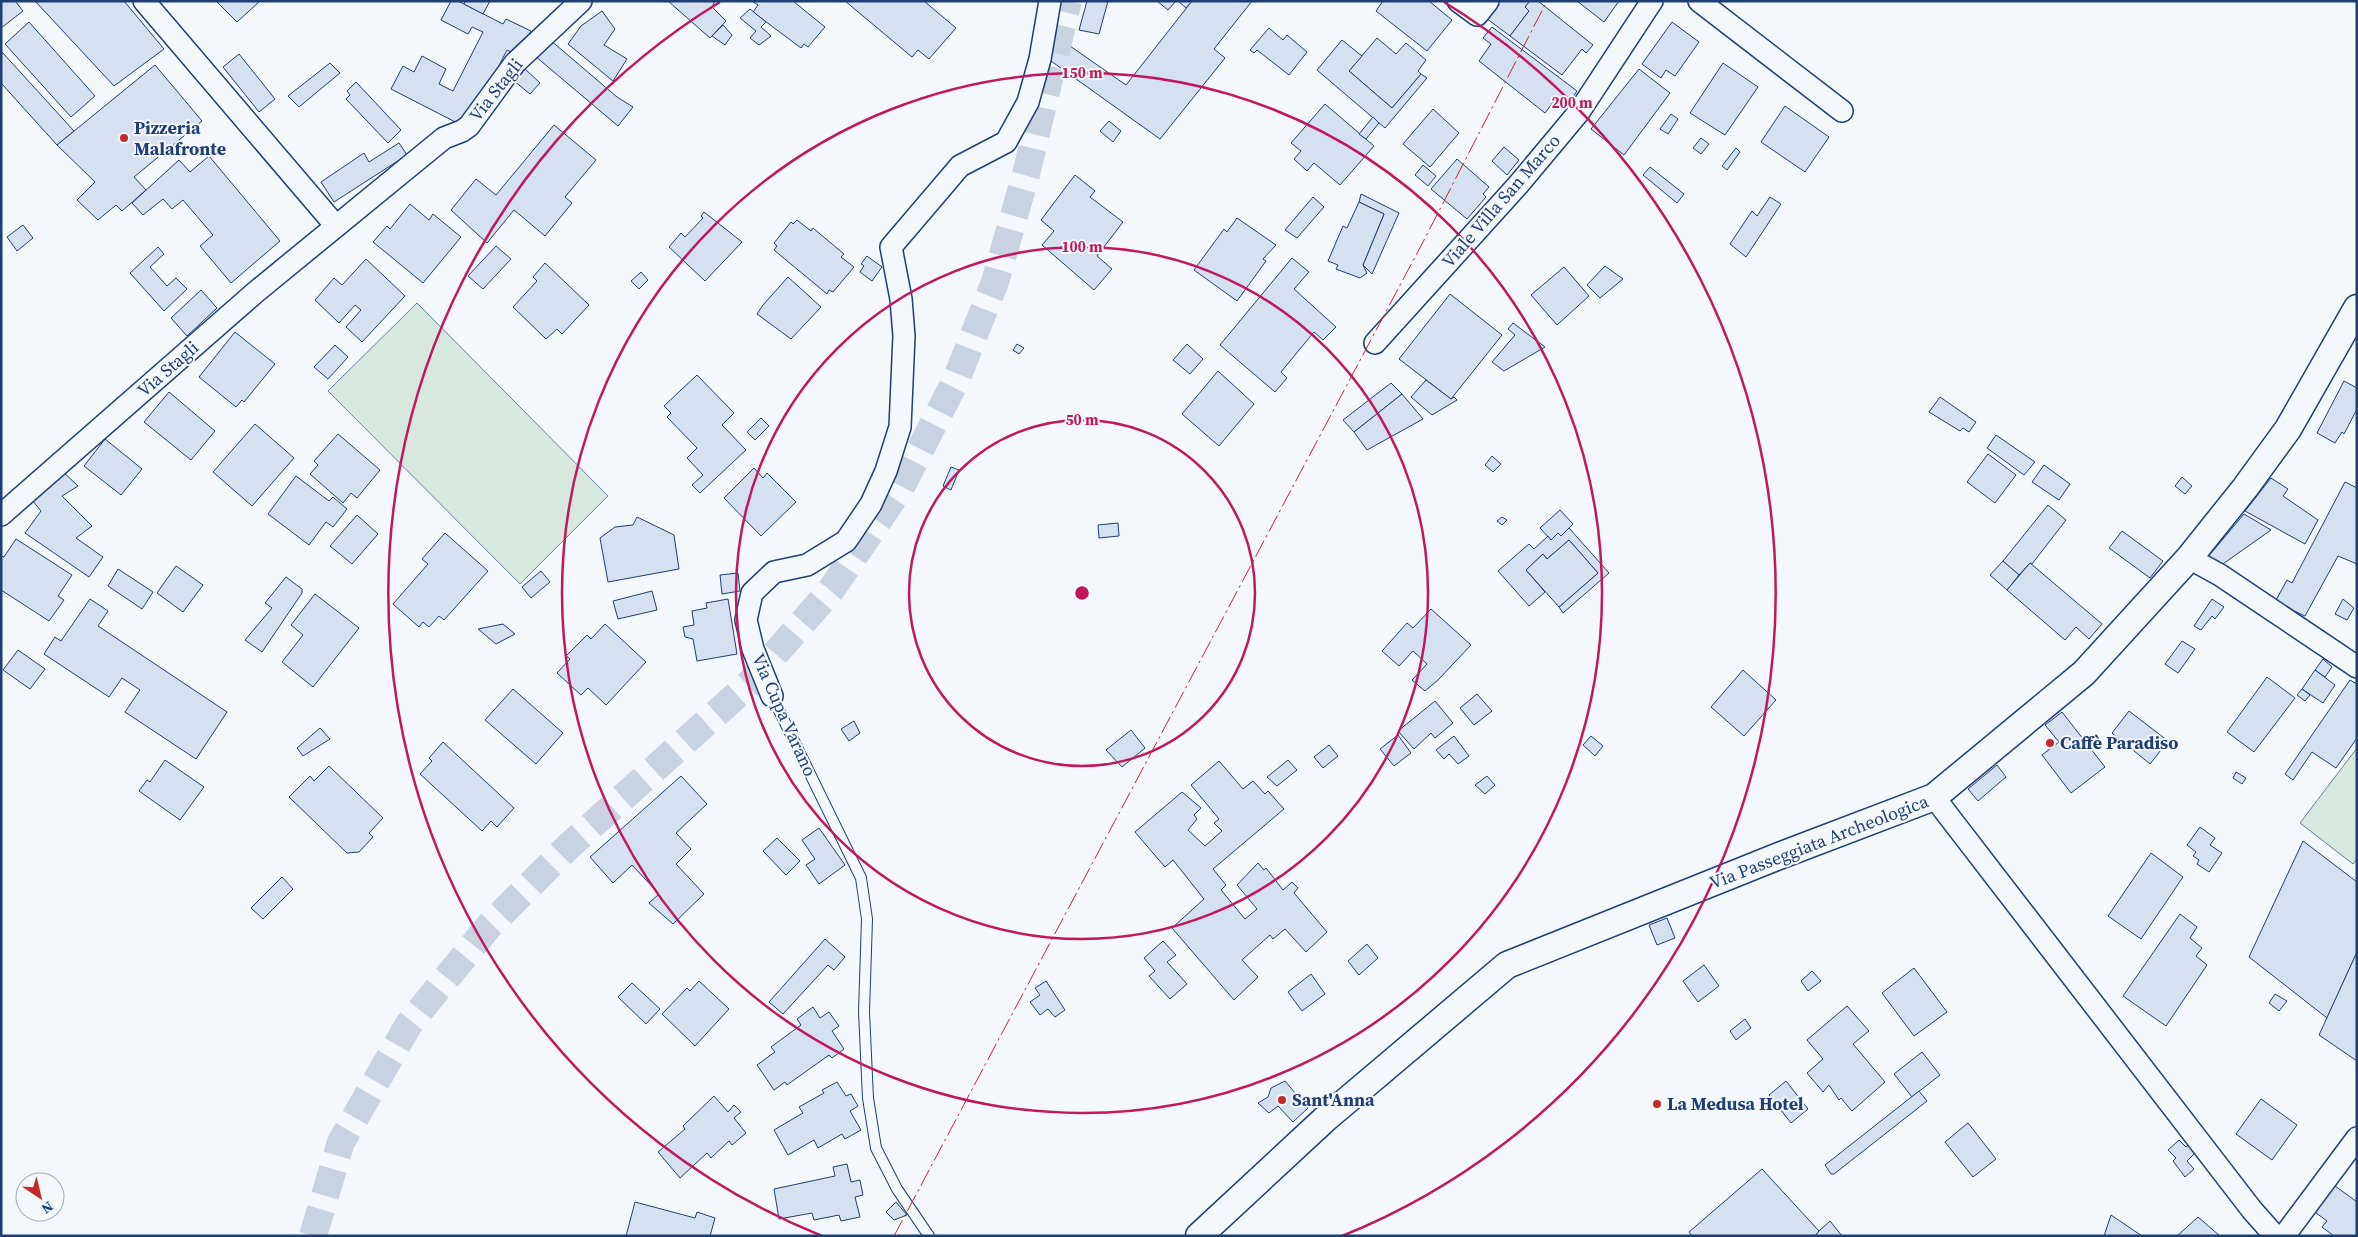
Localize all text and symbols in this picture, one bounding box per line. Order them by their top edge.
street label: Via Stagli [463,53,528,127]
text: 150 m [1061,62,1103,83]
text: 200 m [1551,92,1593,113]
place label: Pizzeria Malafronte [134,115,226,161]
street label: Viale Villa San Marco [1436,128,1566,273]
marker: Pizzeria Malafronte [118,132,130,144]
text: 100 m [1061,236,1103,257]
street label: Via Stagli [132,335,204,402]
text: 50 m [1065,409,1099,430]
centre of rings [1073,584,1091,602]
street label: Via Cupa Varano [746,649,823,780]
place label: Caffè Paradiso [2060,730,2178,755]
marker: Caffè Paradiso [2044,737,2056,749]
street label: Via Passeggiata Archeologica [1706,788,1933,895]
place label: Sant'Anna [1292,1087,1375,1112]
place label: La Medusa Hotel [1667,1091,1804,1116]
marker: Sant'Anna [1276,1094,1288,1106]
marker: La Medusa Hotel [1651,1098,1663,1110]
north arrow [15,1172,65,1222]
text: N [38,1197,57,1219]

